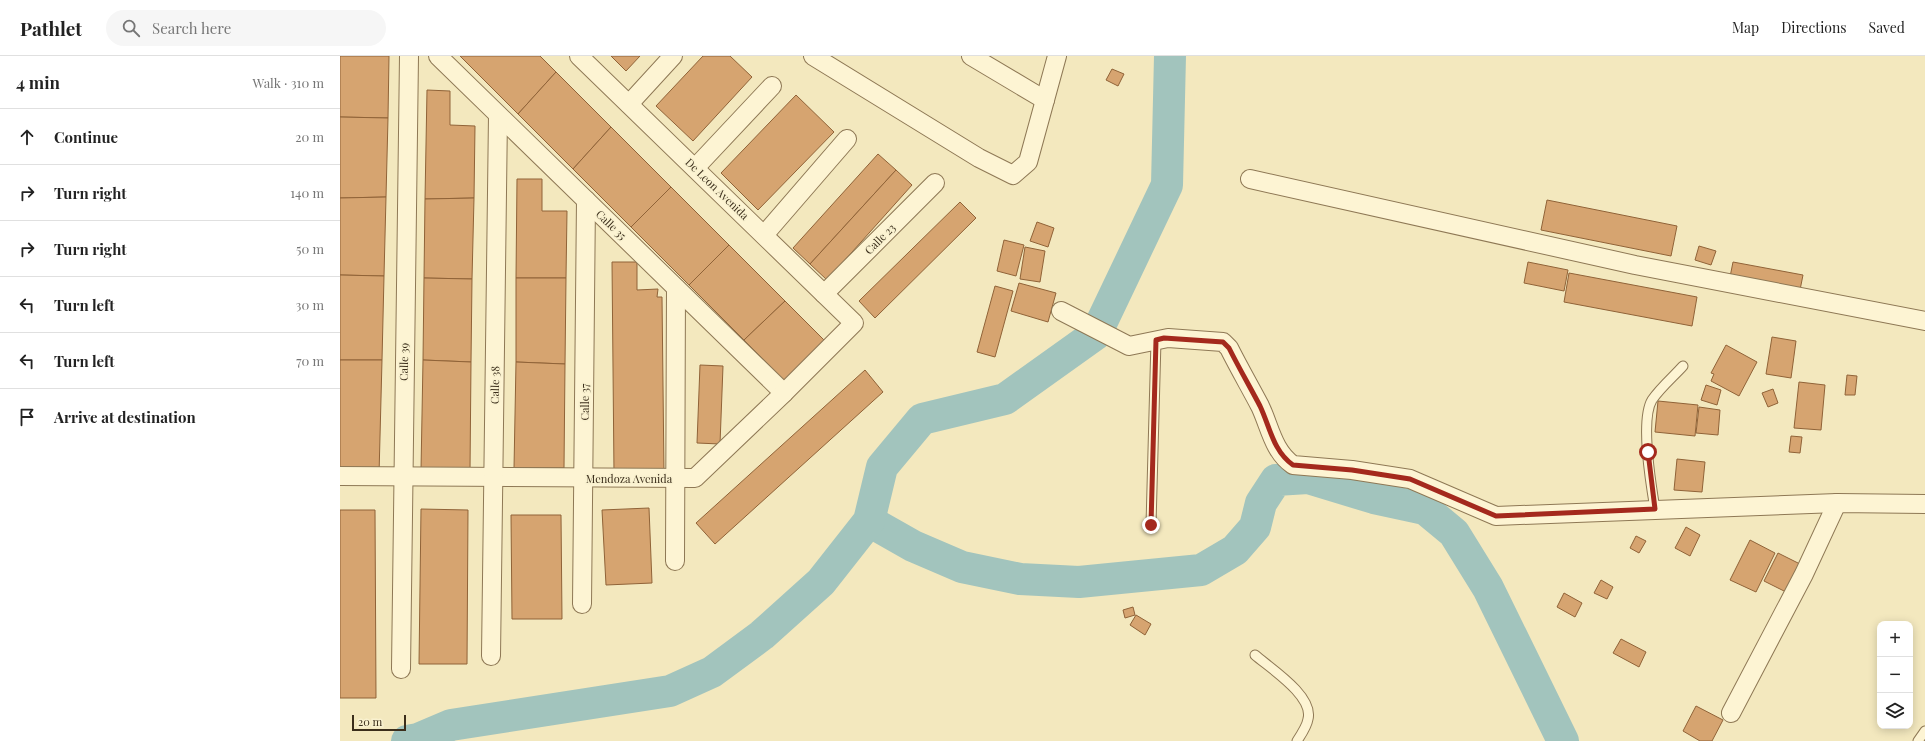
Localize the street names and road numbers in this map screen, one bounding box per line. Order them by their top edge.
street label: De Leon Avenida [682,155,753,223]
street label: Calle 35 [593,206,630,243]
street label: Calle 23 [861,220,898,257]
street label: Calle 39 [396,342,411,381]
street label: Calle 38 [487,365,502,404]
street label: Calle 37 [577,383,592,420]
street label: Mendoza Avenida [586,471,673,486]

